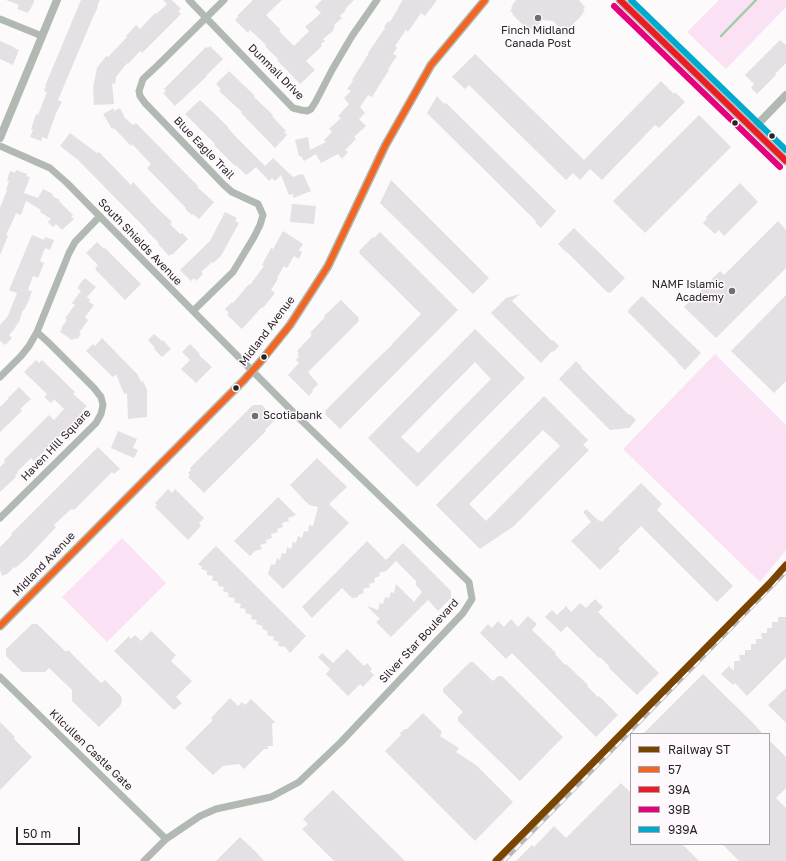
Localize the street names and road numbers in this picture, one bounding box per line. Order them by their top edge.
street label: Dunmail Drive [245,41,307,103]
street label: Blue Eagle Trail [171,114,237,182]
street label: South Shields Avenue [95,196,185,288]
street label: Midland Avenue [236,293,298,369]
street label: Haven Hill Square [18,406,94,484]
street label: Midland Avenue [10,529,78,599]
street label: Silver Star Boulevard [377,596,461,686]
street label: Kilcullen Castle Gate [47,707,135,793]

